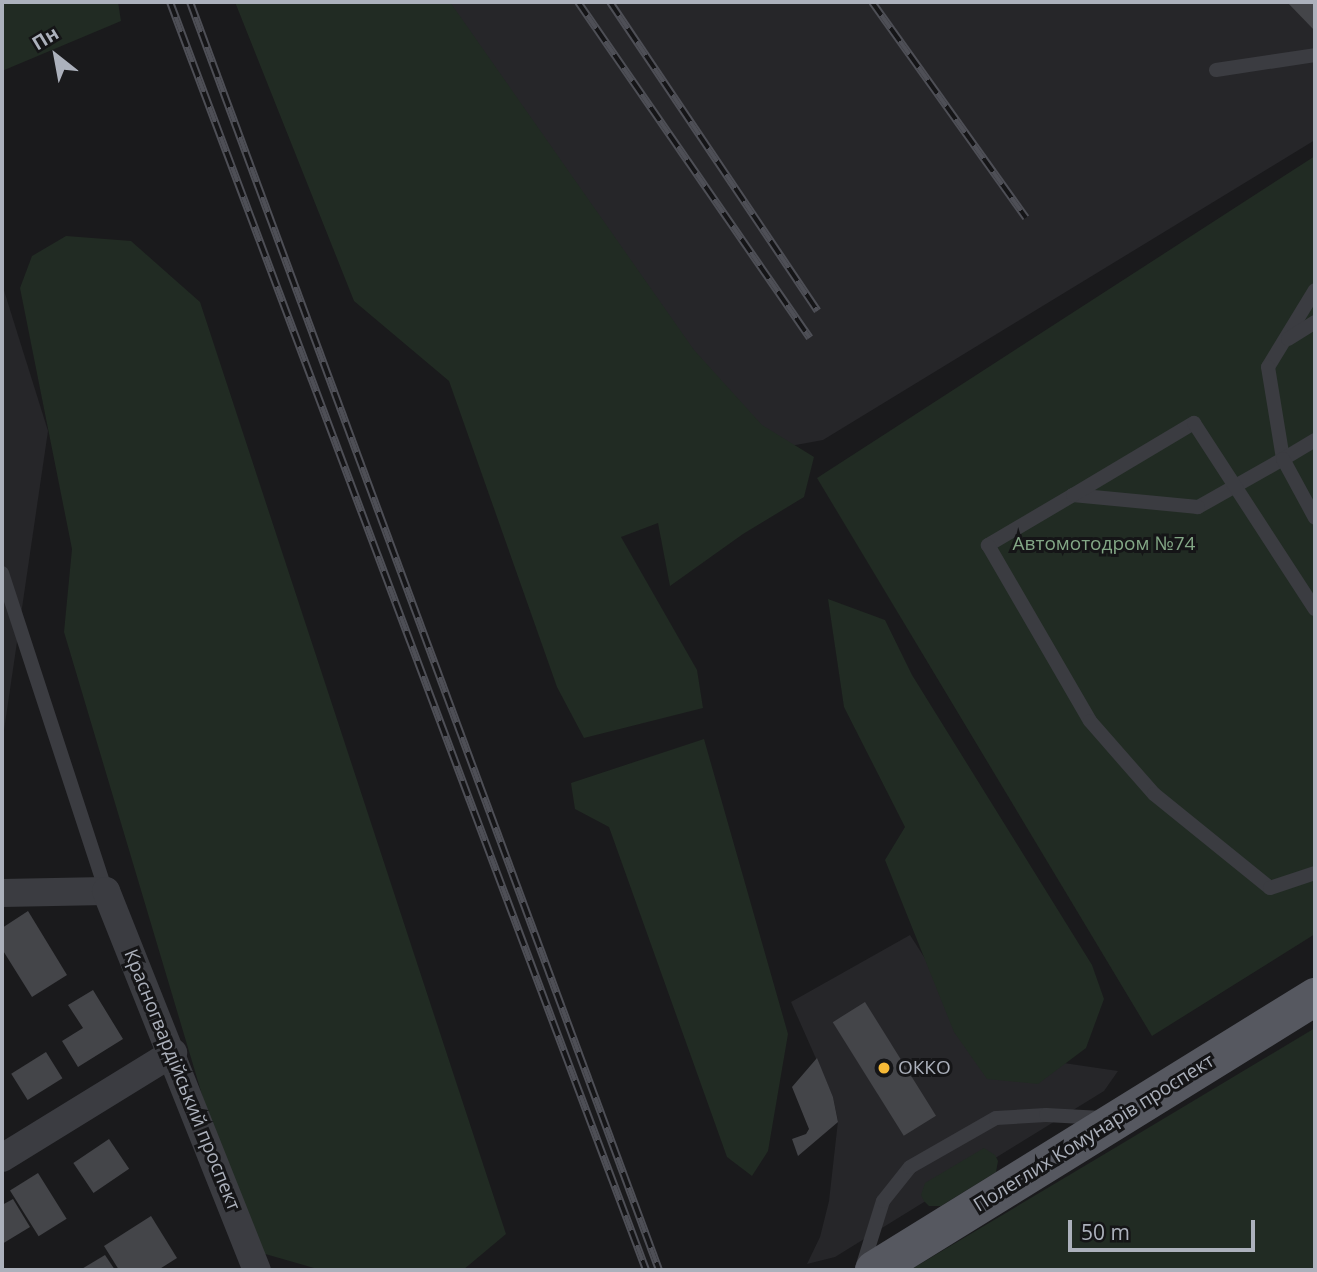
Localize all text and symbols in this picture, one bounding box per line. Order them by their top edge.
text: Пн [27,20,63,56]
north arrow [21,21,91,91]
park label: Автомотодром №74 [1013,533,1195,555]
street label: Красногвардійський проспект [119,946,245,1214]
street label: Полеглих Комунарів проспект [970,1049,1218,1217]
place label: ОККО [898,1057,951,1079]
marker: ОККО [876,1060,892,1076]
scale bar [1072,1206,1259,1250]
text: 50 m [1081,1218,1130,1246]

